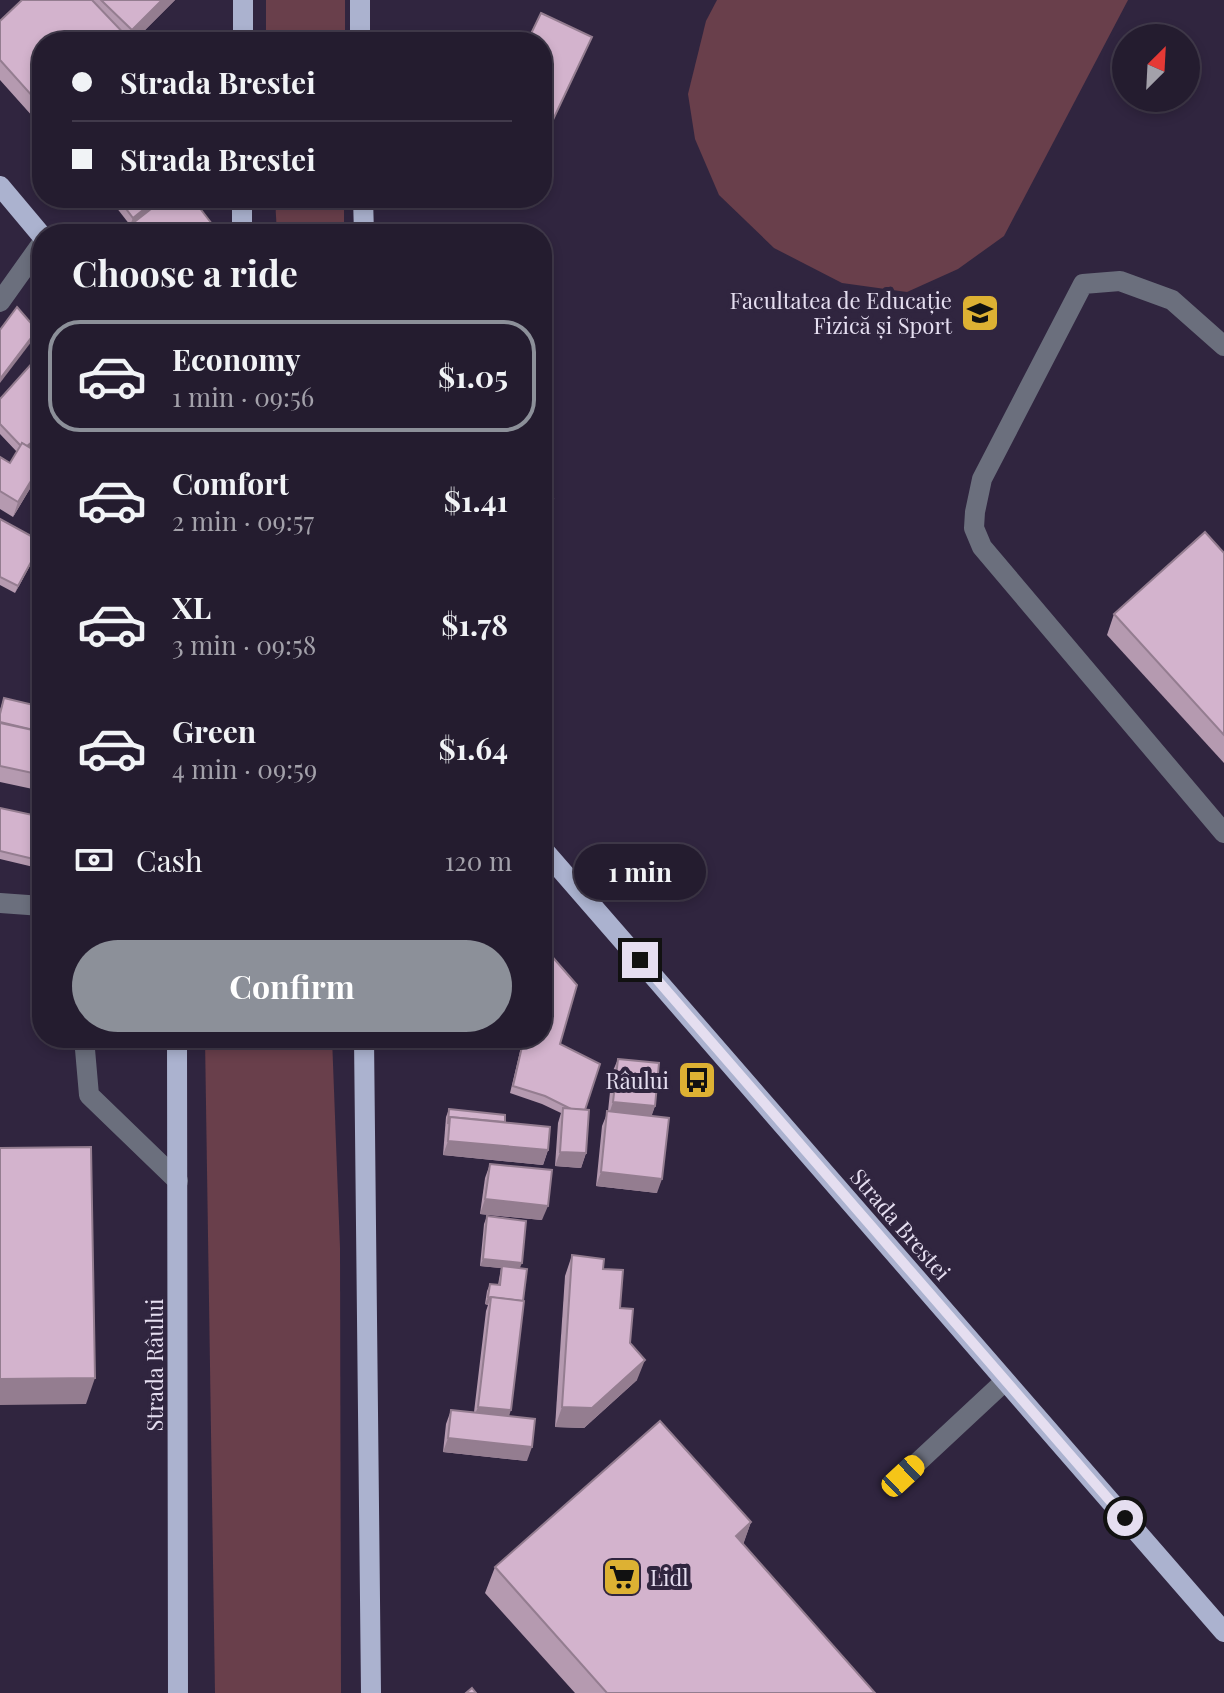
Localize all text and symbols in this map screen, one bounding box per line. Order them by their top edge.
north arrow [1112,24,1200,112]
map controls [1112,24,1200,112]
text: Strada Brestei [120,62,316,102]
text: Strada Brestei [120,139,316,179]
text: Choose a ride [72,248,298,296]
place label: Facultatea de Educație Fizică și Sport [730,285,953,340]
school or university icon: Facultatea de Educație Fizică și Sport [959,292,1001,334]
text: Economy [172,339,301,379]
icon: car [76,340,148,412]
text: $1.05 [438,356,508,396]
text: 1 min · 09:56 [172,379,314,414]
text: Comfort [172,463,289,503]
icon: car [76,464,148,536]
text: $1.41 [444,480,508,520]
text: 2 min · 09:57 [172,503,314,538]
text: XL [172,587,211,627]
icon: car [76,588,148,660]
text: $1.78 [441,604,508,644]
text: 3 min · 09:58 [172,627,316,662]
text: Green [172,711,256,751]
icon: car [76,712,148,784]
text: $1.64 [439,728,508,768]
text: 4 min · 09:59 [172,751,317,786]
icon: cash [72,838,116,882]
text: Cash [136,840,203,880]
text: 120 m [445,843,512,878]
callout: 1 min [574,844,706,900]
text: 1 min [608,854,672,889]
button: Confirm [72,940,512,1032]
route end [622,942,658,978]
bus stop icon: Râului [676,1059,718,1101]
place label: Râului [605,1065,669,1095]
street label: Strada Brestei [844,1162,958,1286]
street label: Strada Râului [139,1299,169,1431]
car [877,1451,929,1501]
route start [1107,1500,1143,1536]
supermarket icon: Lidl [601,1556,643,1598]
place label: Lidl [650,1562,688,1592]

